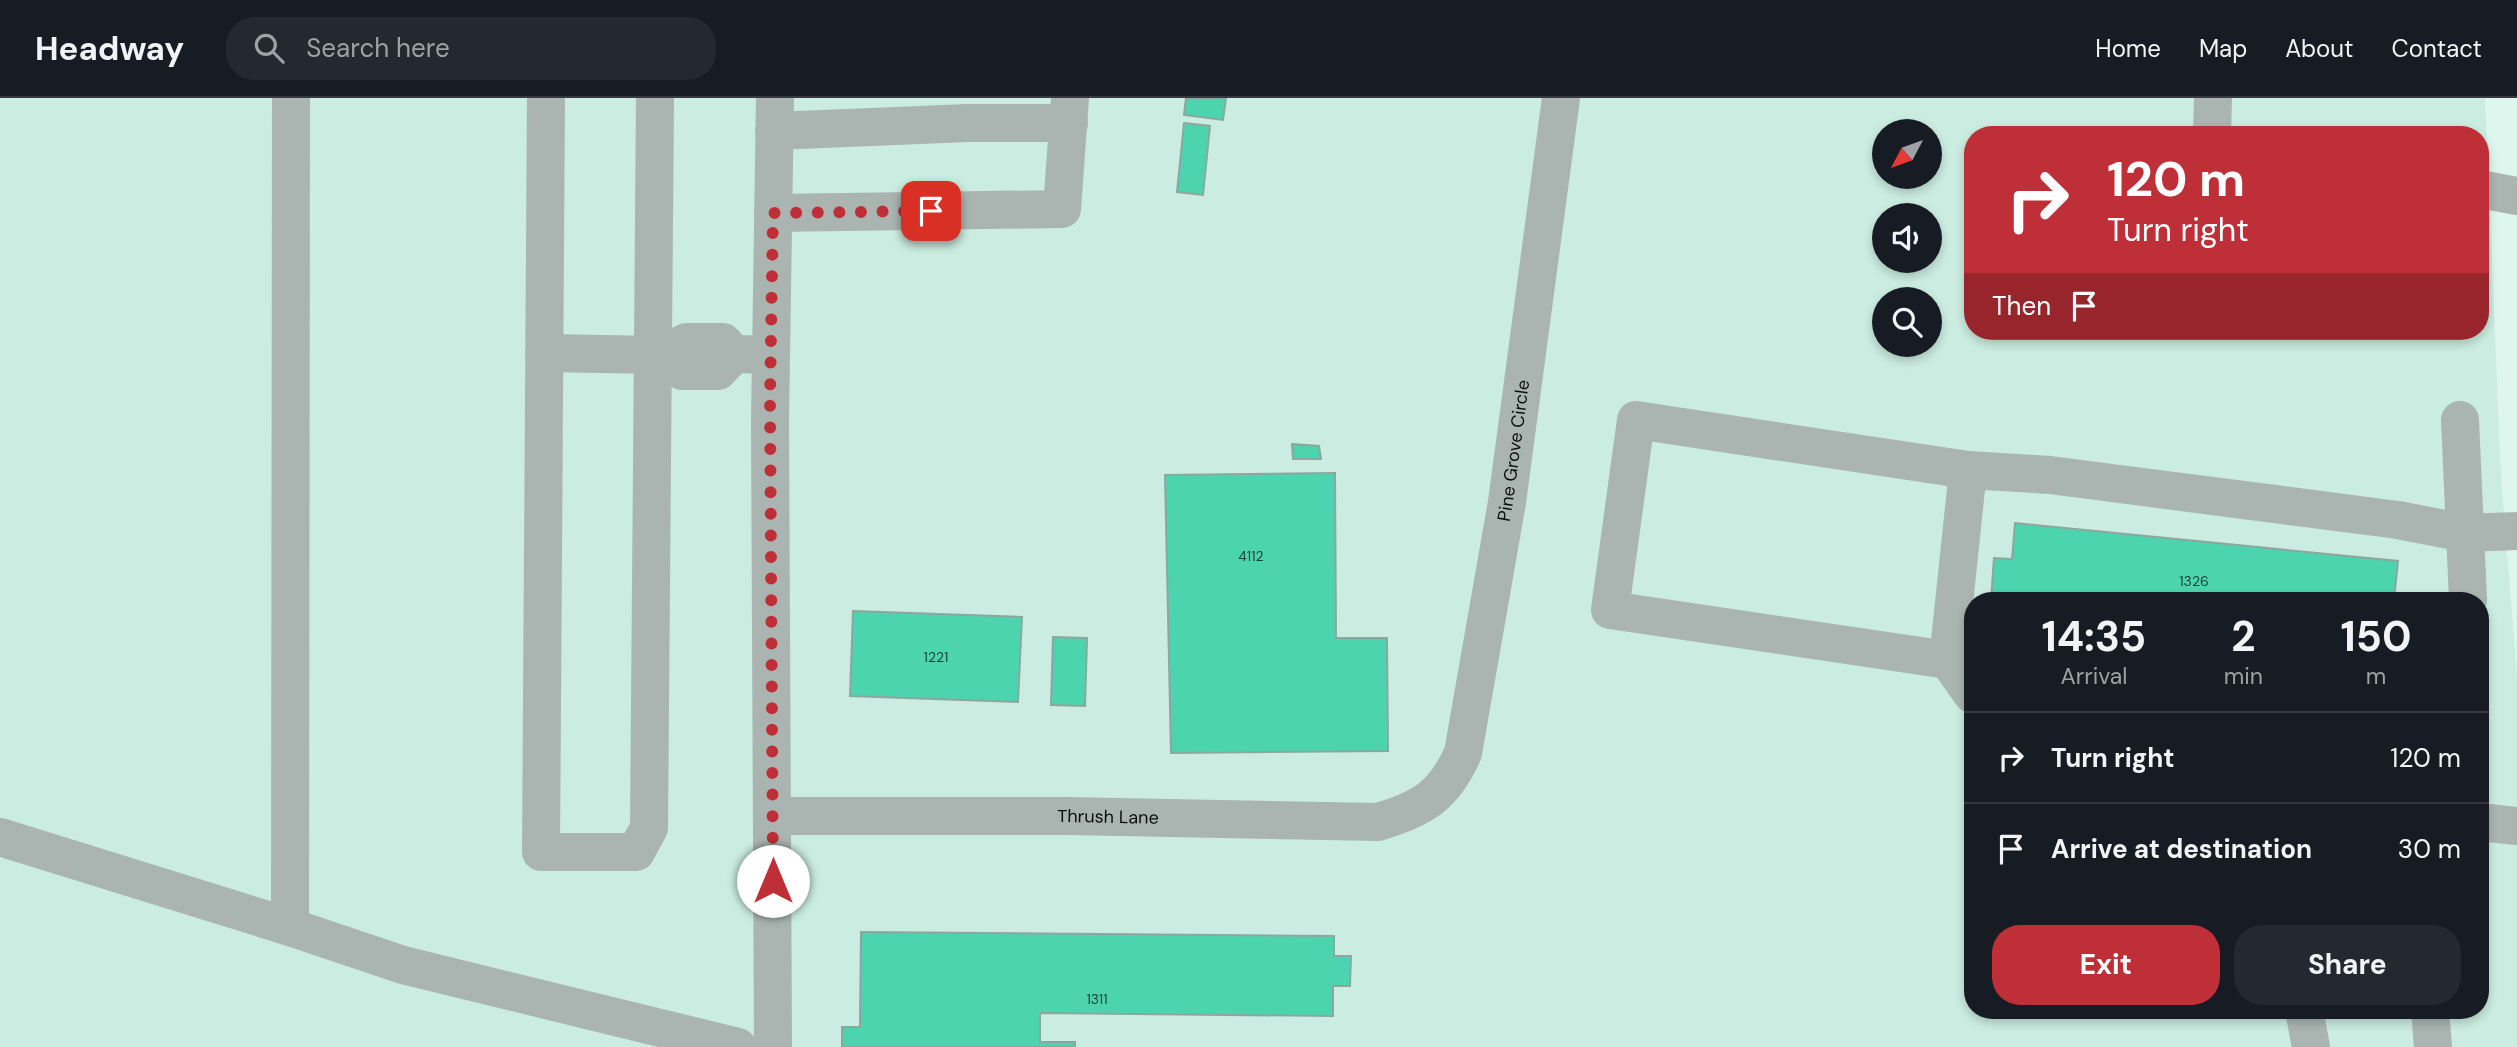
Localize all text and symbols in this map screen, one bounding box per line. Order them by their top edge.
search box [226,17,716,80]
text: Headway [35,27,184,70]
icon: search [250,29,288,67]
text: Search here [306,31,450,65]
text: Home [2095,33,2161,64]
text: Map [2199,33,2247,64]
text: About [2285,33,2354,64]
text: Contact [2392,33,2482,64]
north arrow [1872,119,1942,189]
map controls [1872,119,1942,357]
text: 120 m [2107,147,2245,211]
icon: right [1992,154,2083,245]
pin [901,181,961,241]
icon: arrive [912,192,950,230]
button: sound [1872,203,1942,273]
text: Turn right [2107,209,2249,251]
button: search [1872,287,1942,357]
icon: arrive [2065,287,2103,325]
text: Then [1992,289,2051,323]
street label: Pine Grove Circle [1492,378,1535,523]
house number: 4112 [1238,547,1264,565]
house number: 1326 [2179,572,2209,590]
text: 14:35 [2042,609,2146,664]
text: 2 [2231,609,2255,664]
text: 150 [2340,609,2411,664]
house number: 1221 [924,648,948,666]
text: Arrival [2060,661,2127,691]
text: min [2224,661,2263,691]
text: m [2366,661,2386,691]
icon: right [1992,739,2030,777]
text: Turn right [2051,741,2175,775]
text: 120 m [2390,741,2461,775]
street label: Thrush Lane [1057,804,1159,830]
icon: arrive [1992,830,2030,868]
text: Arrive at destination [2051,832,2312,866]
text: 30 m [2398,832,2461,866]
position arrow [736,844,810,918]
button: Exit [1992,925,2220,1005]
button: Share [2234,925,2461,1005]
house number: 1311 [1086,990,1108,1008]

